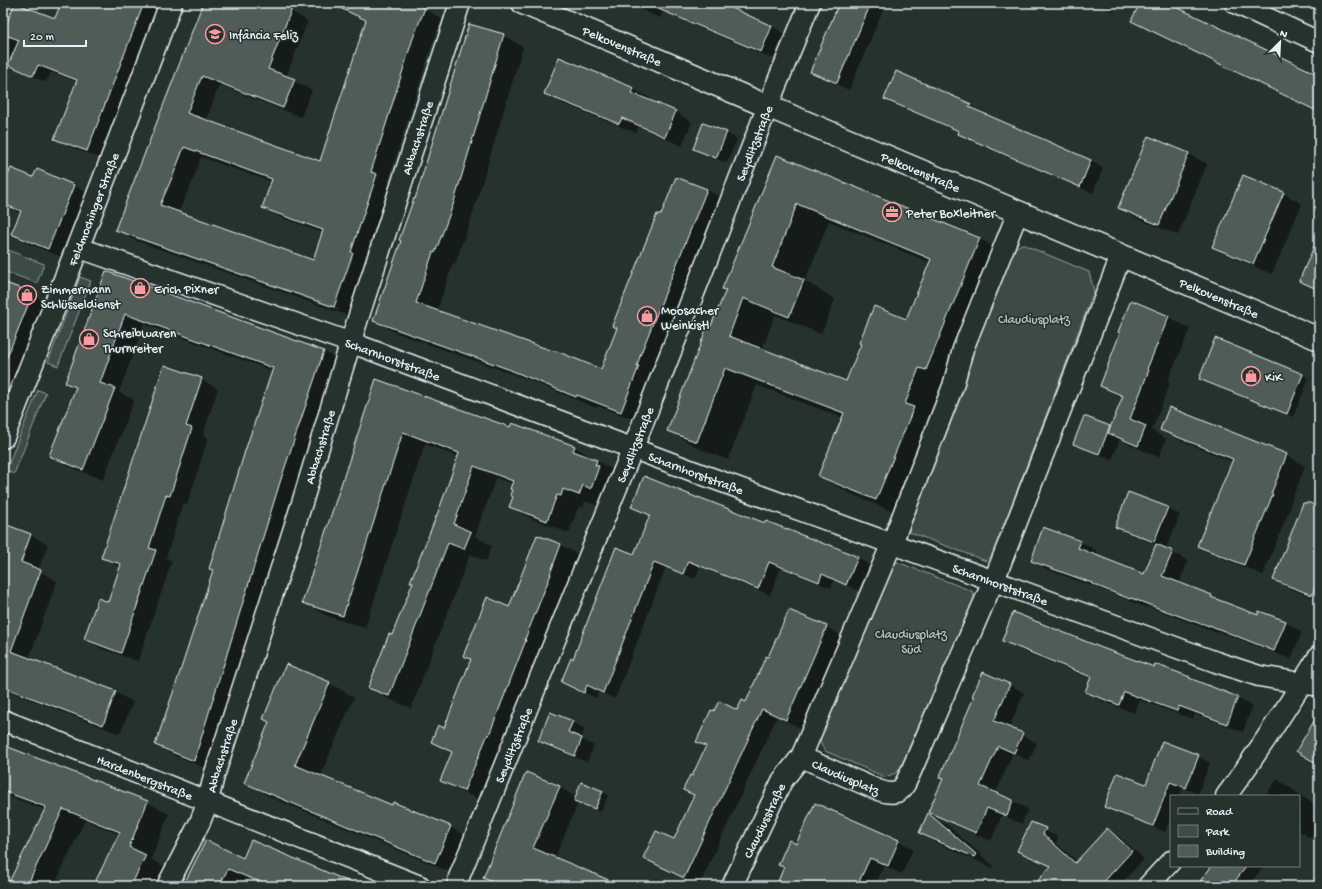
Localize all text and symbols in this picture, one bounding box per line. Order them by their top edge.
scale bar [24,22,86,48]
north arrow [1260,22,1300,62]
school or university icon: Infância Feliz [204,23,226,45]
street label: Pelkovenstraße [579,24,664,71]
place label: Infância Feliz [229,28,299,44]
text: N [1278,28,1289,42]
text: 20 m [30,31,55,45]
street label: Abbachstraße [400,99,438,177]
street label: Seydlitzstraße [734,104,777,184]
street label: Pelkovenstraße [877,150,962,197]
street label: Feldmochinger Straße [66,151,124,269]
office icon: Peter Boxleitner [881,201,903,223]
place label: Peter Boxleitner [905,207,996,222]
street label: Pelkovenstraße [1176,276,1261,323]
shop icon: Erich Pixner [129,277,151,299]
place label: Zimmermann Schlüsseldienst [41,283,122,313]
place label: Erich Pixner [154,283,220,298]
shop icon: Zimmermann Schlüsseldienst [16,284,38,306]
place label: Moosacher Weinkistl [661,304,720,334]
shop icon: Moosacher Weinkistl [636,305,658,327]
park label: Claudiusplatz [998,313,1071,328]
place label: Schreibwaren Thurnreiter [102,327,177,357]
shop icon: Schreibwaren Thurnreiter [78,328,100,350]
street label: Scharnhorststraße [343,336,442,385]
shop icon: KiK [1240,365,1262,387]
place label: KiK [1265,371,1284,386]
street label: Seydlitzstraße [615,405,659,485]
street label: Abbachstraße [303,408,340,486]
street label: Scharnhorststraße [646,450,745,499]
street label: Scharnhorststraße [950,562,1050,610]
park label: Claudiusplatz Süd [875,628,948,658]
street label: Seydlitzstraße [493,705,537,786]
street label: Abbachstraße [205,717,242,794]
street label: Hardenbergstraße [94,753,195,805]
street label: Claudiusplatz [809,758,882,800]
street label: Claudiusstraße [741,781,790,861]
legend [1170,795,1300,867]
text: Road [1206,806,1233,820]
text: Park [1205,826,1231,840]
text: Building [1205,846,1245,860]

